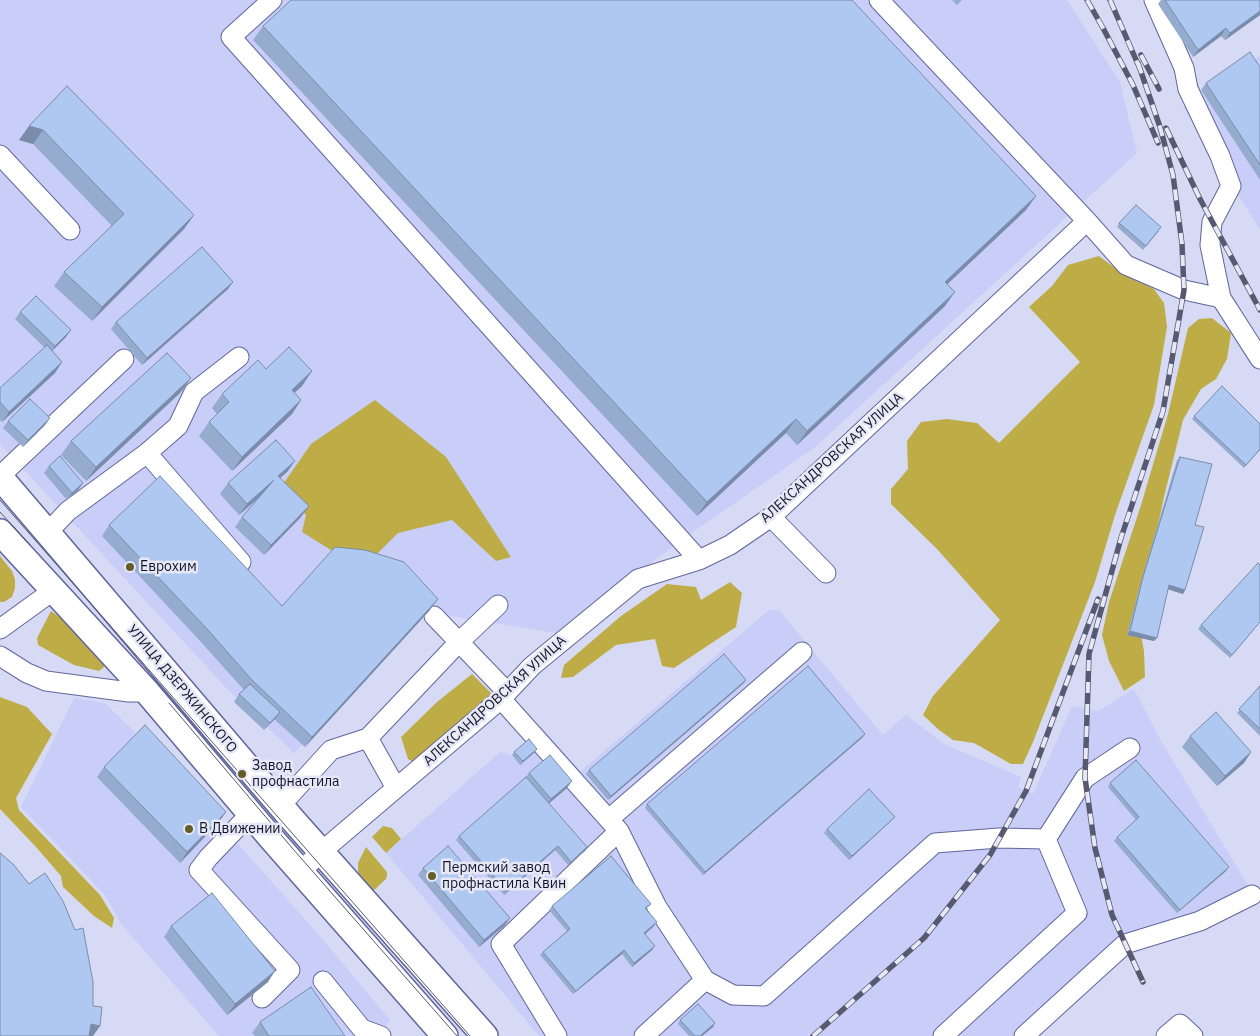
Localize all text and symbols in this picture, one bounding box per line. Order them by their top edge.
street label: АЛЕКСАНДРОВСКАЯ УЛИЦА [757,389,907,527]
place label: Еврохим [140,559,197,575]
marker: Еврохим [124,561,136,573]
street label: УЛИЦА ДЗЕРЖИНСКОГО [124,622,240,756]
street label: АЛЕКСАНДРОВСКАЯ УЛИЦА [420,632,570,770]
place label: Завод профнастила [252,758,340,790]
marker: Завод профнастила [236,768,248,780]
place label: В Движении [199,821,281,837]
marker: В Движении [183,823,195,835]
place label: Пермский завод профнастила Квин [442,860,566,892]
marker: Пермский завод профнастила Квин [426,870,438,882]

